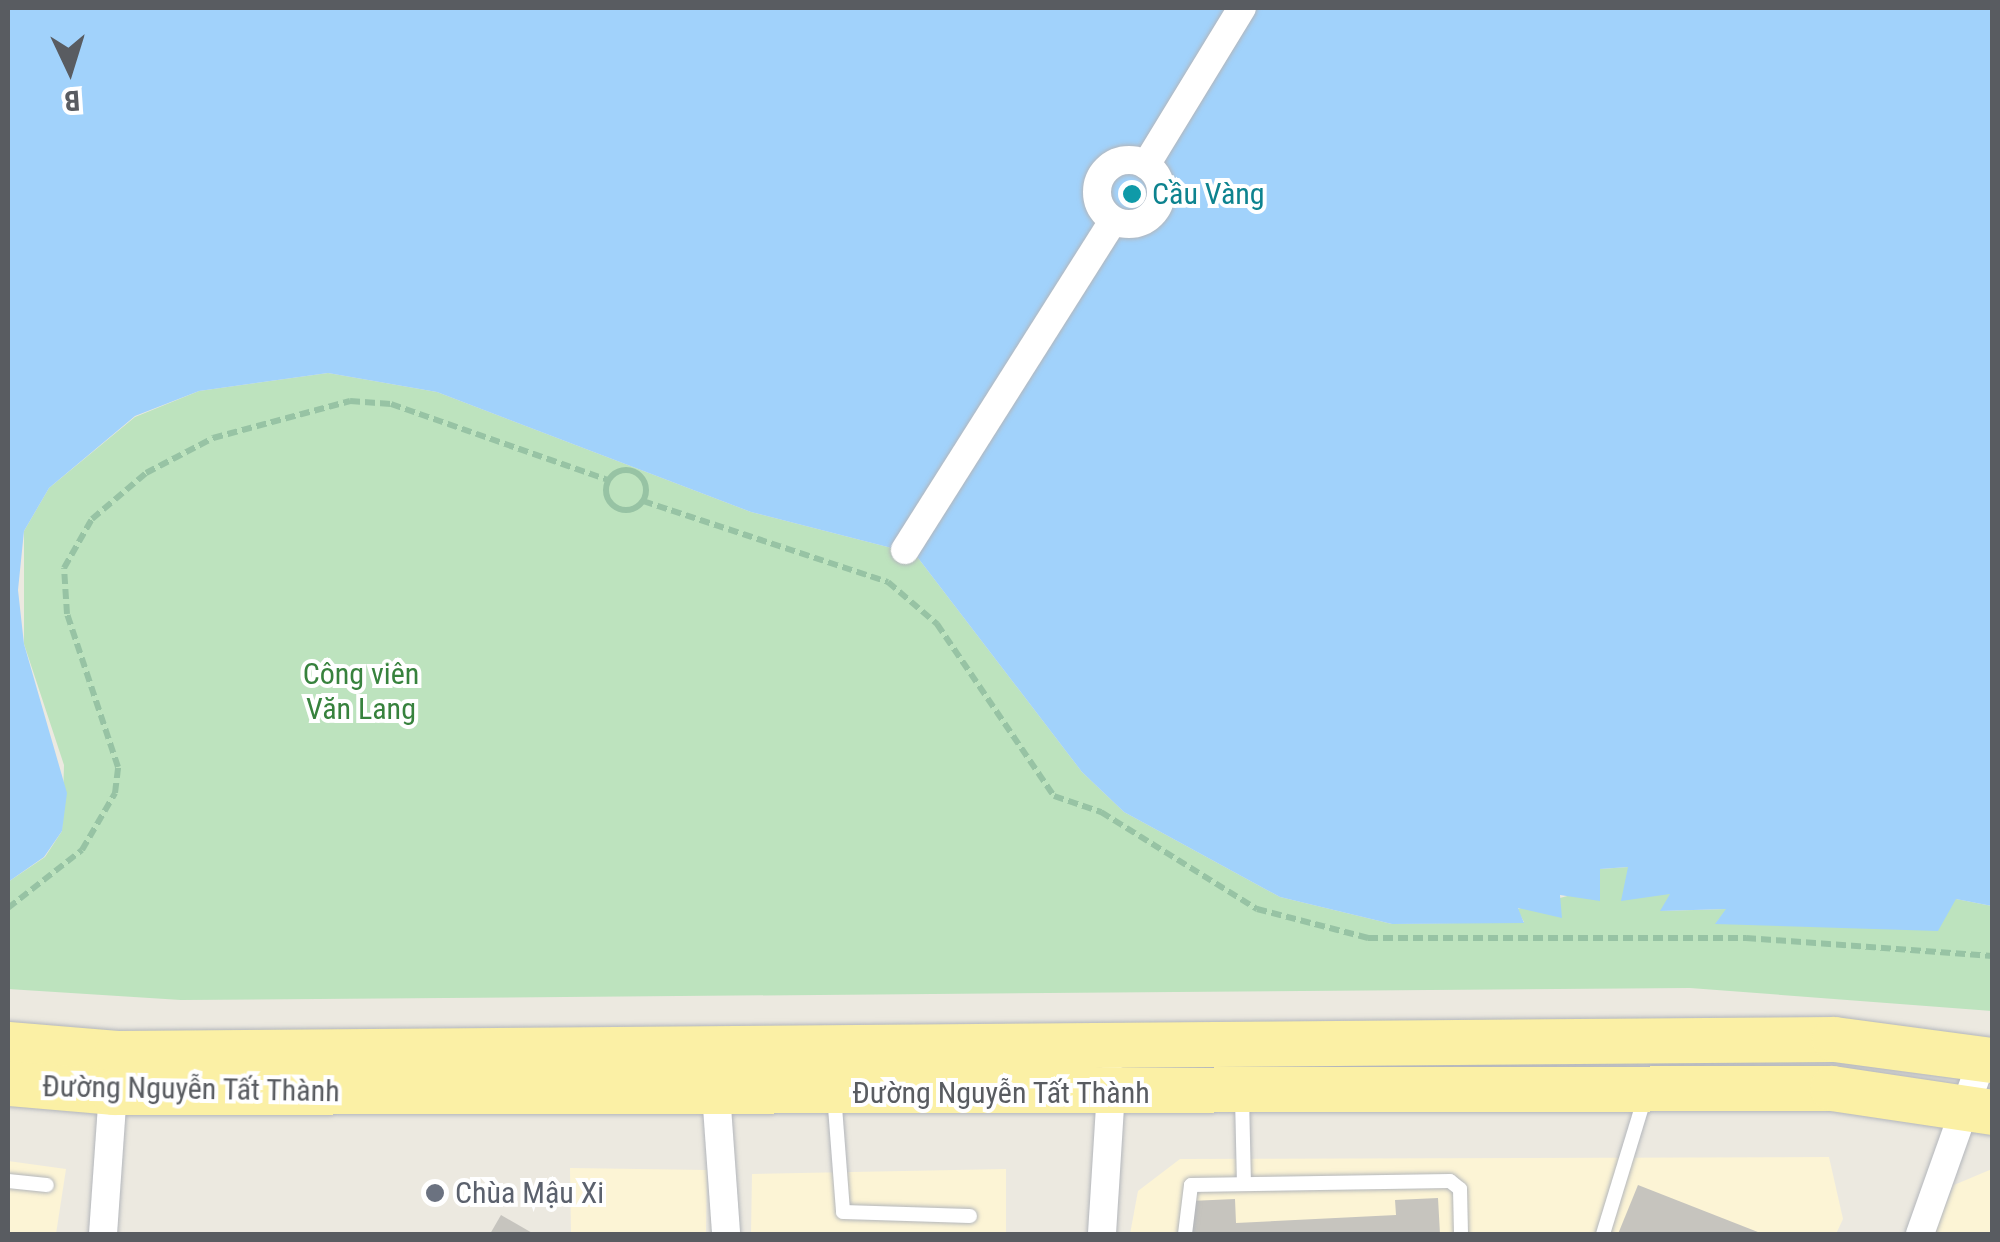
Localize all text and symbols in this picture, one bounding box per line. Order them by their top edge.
north arrow [20,20,120,120]
text: B [63,83,81,117]
place label: Cầu Vàng [1152,176,1265,212]
marker: Cầu Vàng [1121,183,1143,205]
park label: Công viên Văn Lang [303,656,419,726]
street label: Đường Nguyễn Tất Thành [41,1068,341,1110]
street label: Đường Nguyễn Tất Thành [852,1075,1150,1111]
place label: Chùa Mậu Xi [455,1175,604,1211]
marker: Chùa Mậu Xi [424,1182,446,1204]

